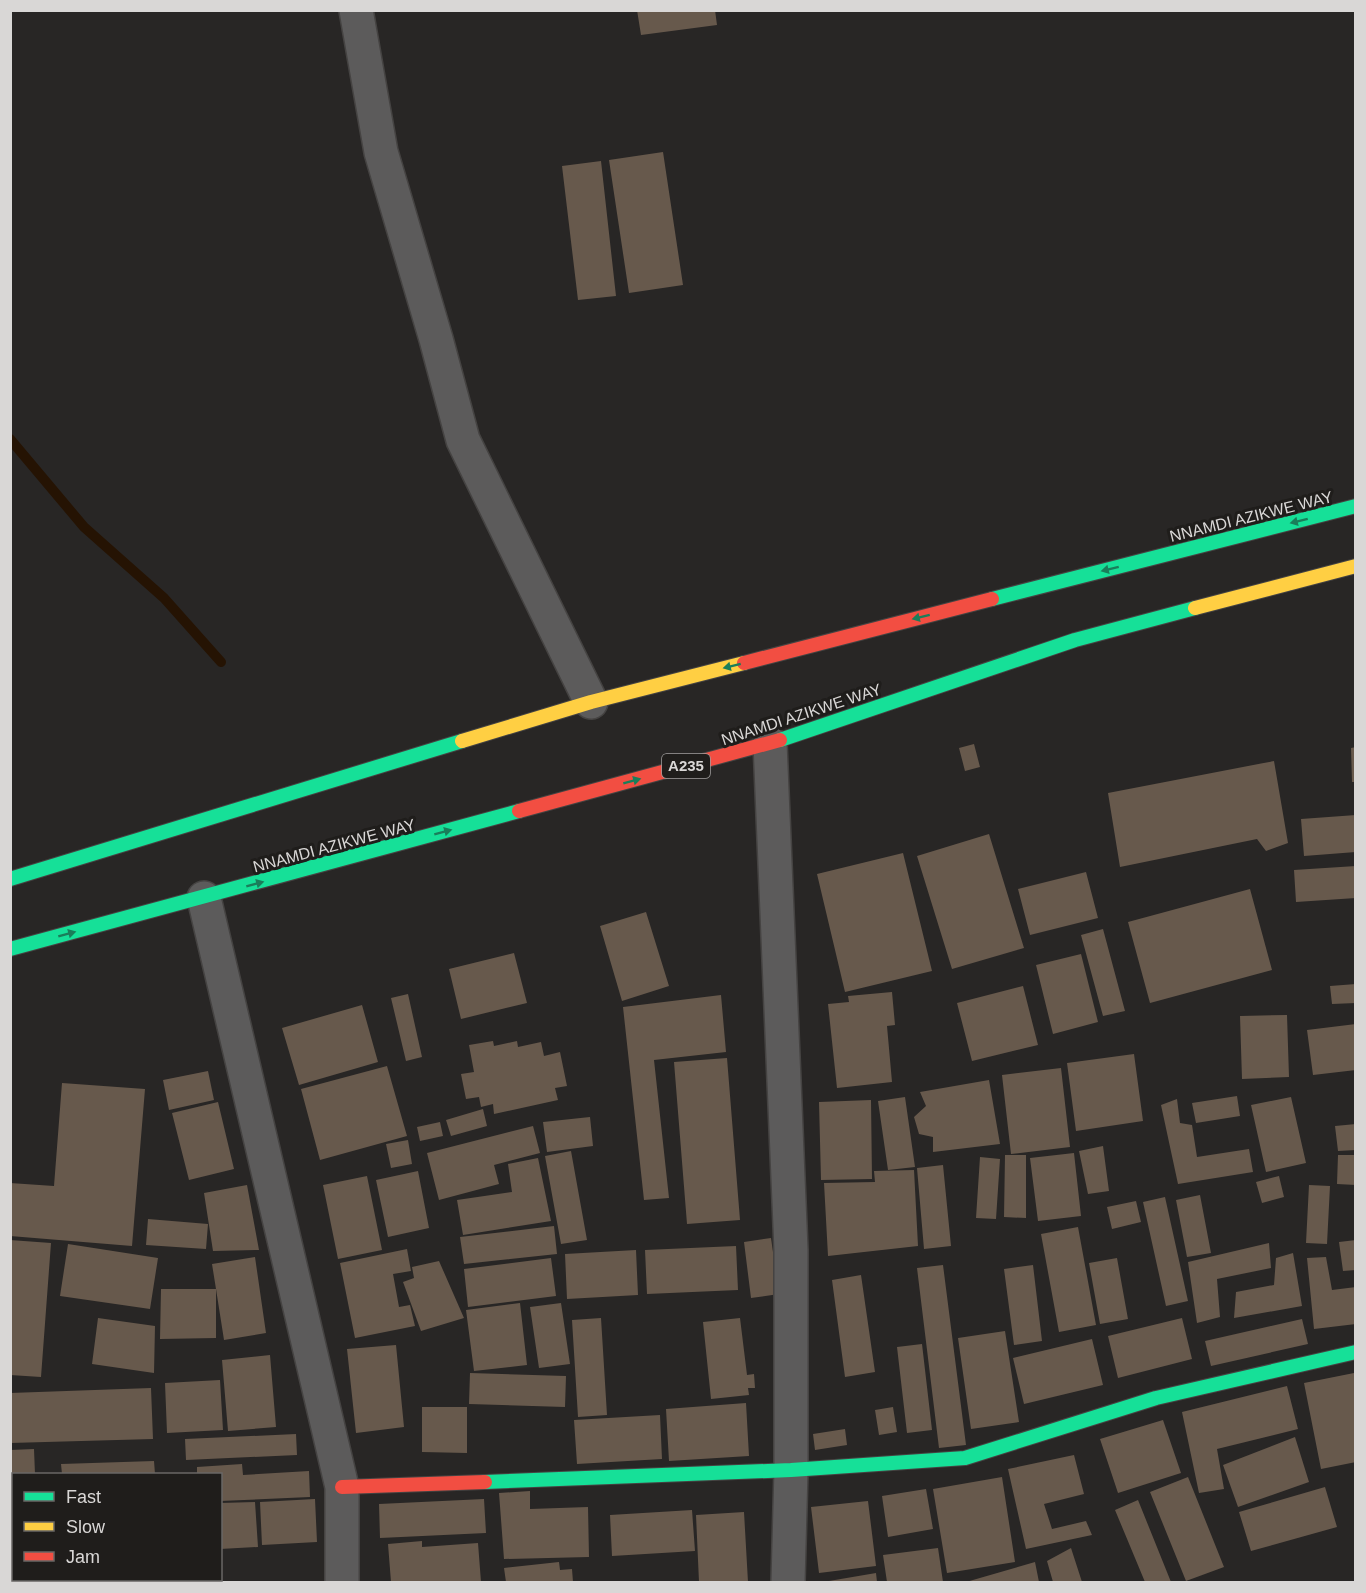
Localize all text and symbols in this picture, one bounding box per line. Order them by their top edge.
street label: NNAMDI AZIKWE WAY [1168,488,1335,545]
one-way arrow [1290,516,1308,526]
one-way arrow [1101,564,1119,574]
one-way arrow [912,613,930,623]
one-way arrow [723,661,741,671]
street label: NNAMDI AZIKWE WAY [719,680,884,748]
road number: A235 [662,754,710,778]
one-way arrow [623,776,641,785]
street label: NNAMDI AZIKWE WAY [251,816,417,875]
one-way arrow [434,827,453,837]
one-way arrow [246,878,264,888]
one-way arrow [58,929,76,939]
legend [12,1473,222,1581]
text: Fast [66,1487,101,1507]
text: Slow [66,1517,106,1537]
text: Jam [66,1547,100,1567]

